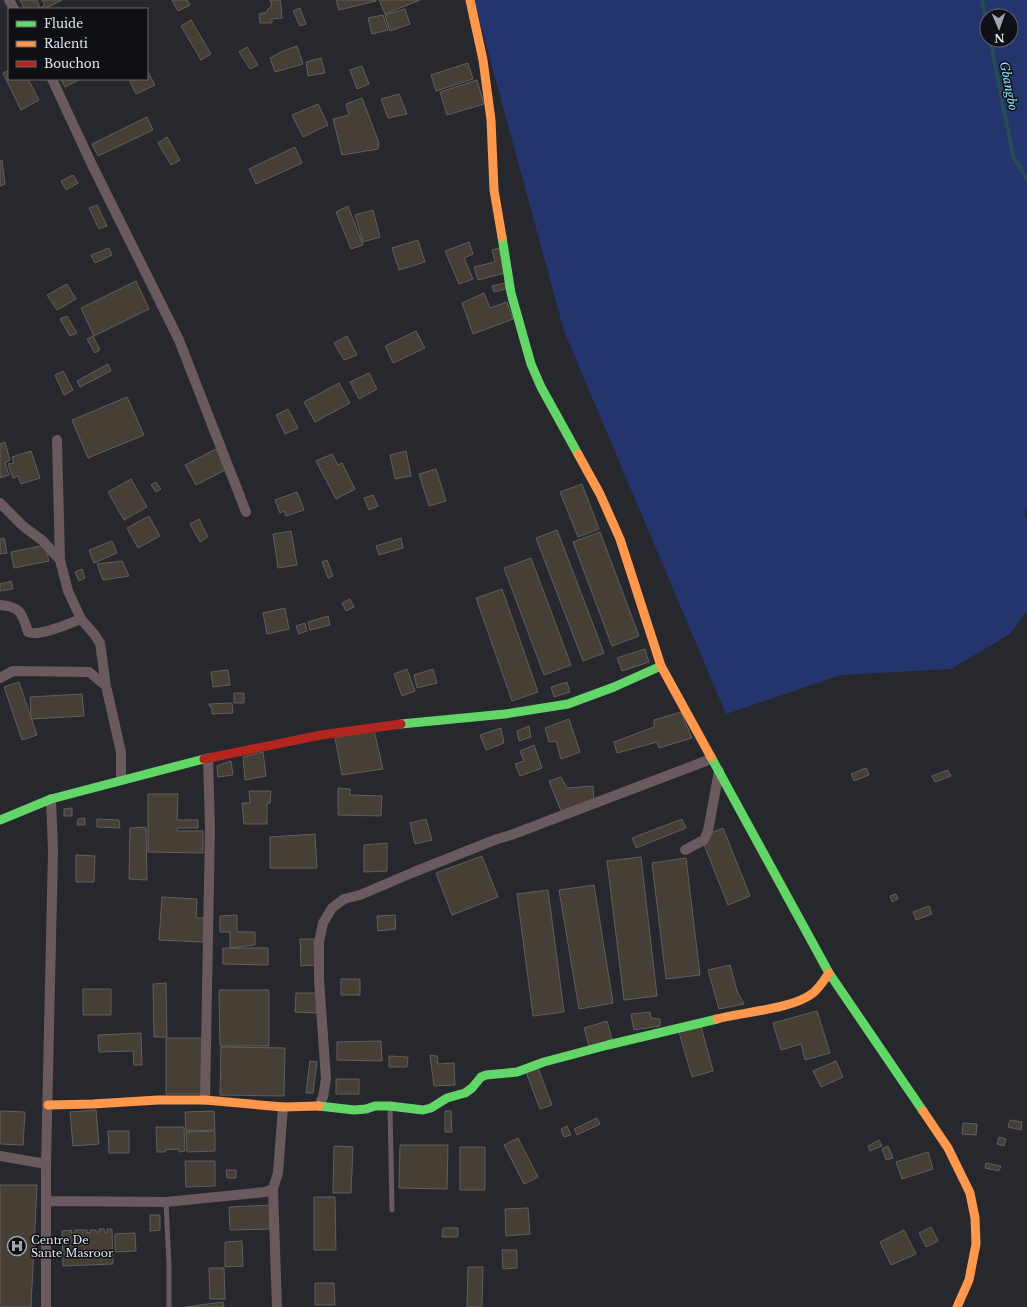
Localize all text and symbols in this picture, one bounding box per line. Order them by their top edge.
legend [8,8,148,80]
north arrow [979,8,1019,48]
text: Fluide [44,16,83,31]
text: N [993,31,1005,45]
text: Ralenti [44,36,88,51]
text: Bouchon [44,56,100,71]
water label: Gbangbo [997,60,1021,112]
place label: Centre De Sante Masroor [31,1233,114,1260]
hospital icon: Centre De Sante Masroor [6,1235,28,1257]

